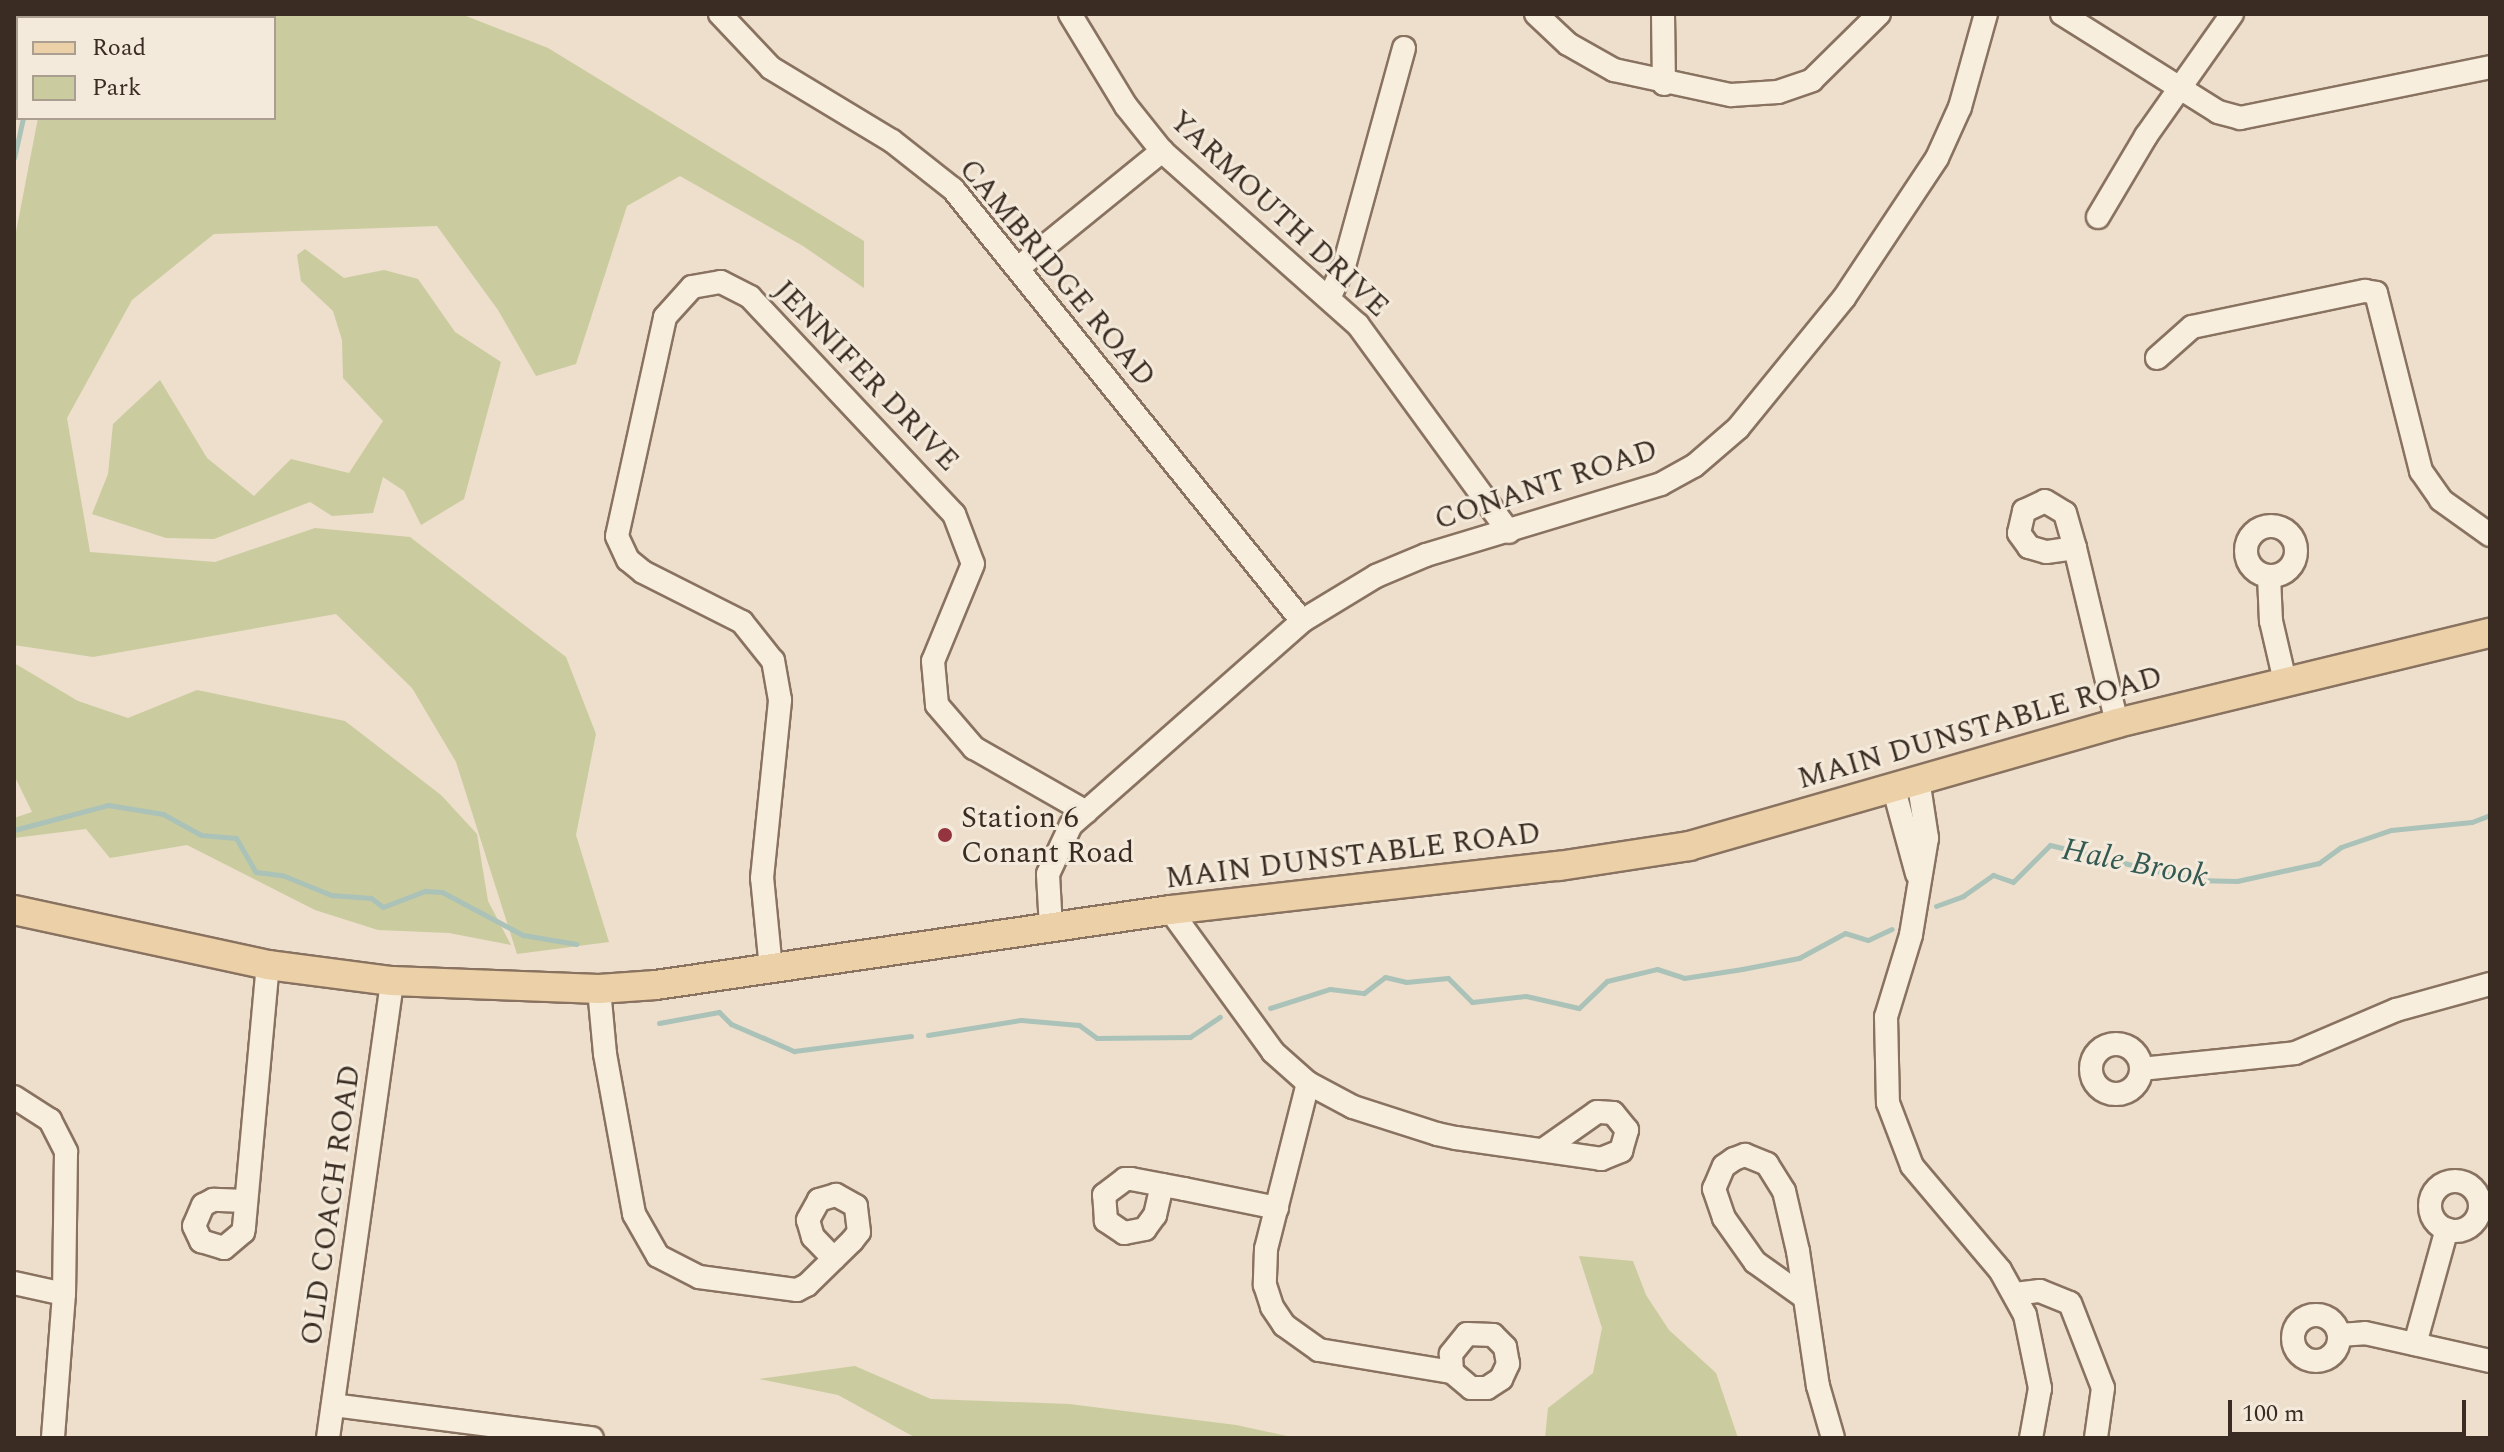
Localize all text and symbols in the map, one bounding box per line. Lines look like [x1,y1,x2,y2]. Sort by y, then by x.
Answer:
legend [16,16,276,120]
text: Road [92,30,146,66]
text: Park [92,70,142,106]
street label: YARMOUTH DRIVE [1162,103,1396,325]
street label: CAMBRIDGE ROAD [951,152,1163,394]
street label: JENNIFER DRIVE [766,273,966,479]
street label: CONANT ROAD [1430,432,1662,538]
street label: MAIN DUNSTABLE ROAD [1793,659,2167,797]
place label: Station 6 Conant Road [961,800,1134,870]
street label: MAIN DUNSTABLE ROAD [1163,815,1543,897]
marker: Station 6 Conant Road [936,826,954,844]
water label: Hale Brook [2059,831,2211,897]
street label: OLD COACH ROAD [293,1062,369,1348]
scale bar [2232,1384,2470,1434]
text: 100 m [2242,1396,2305,1432]

